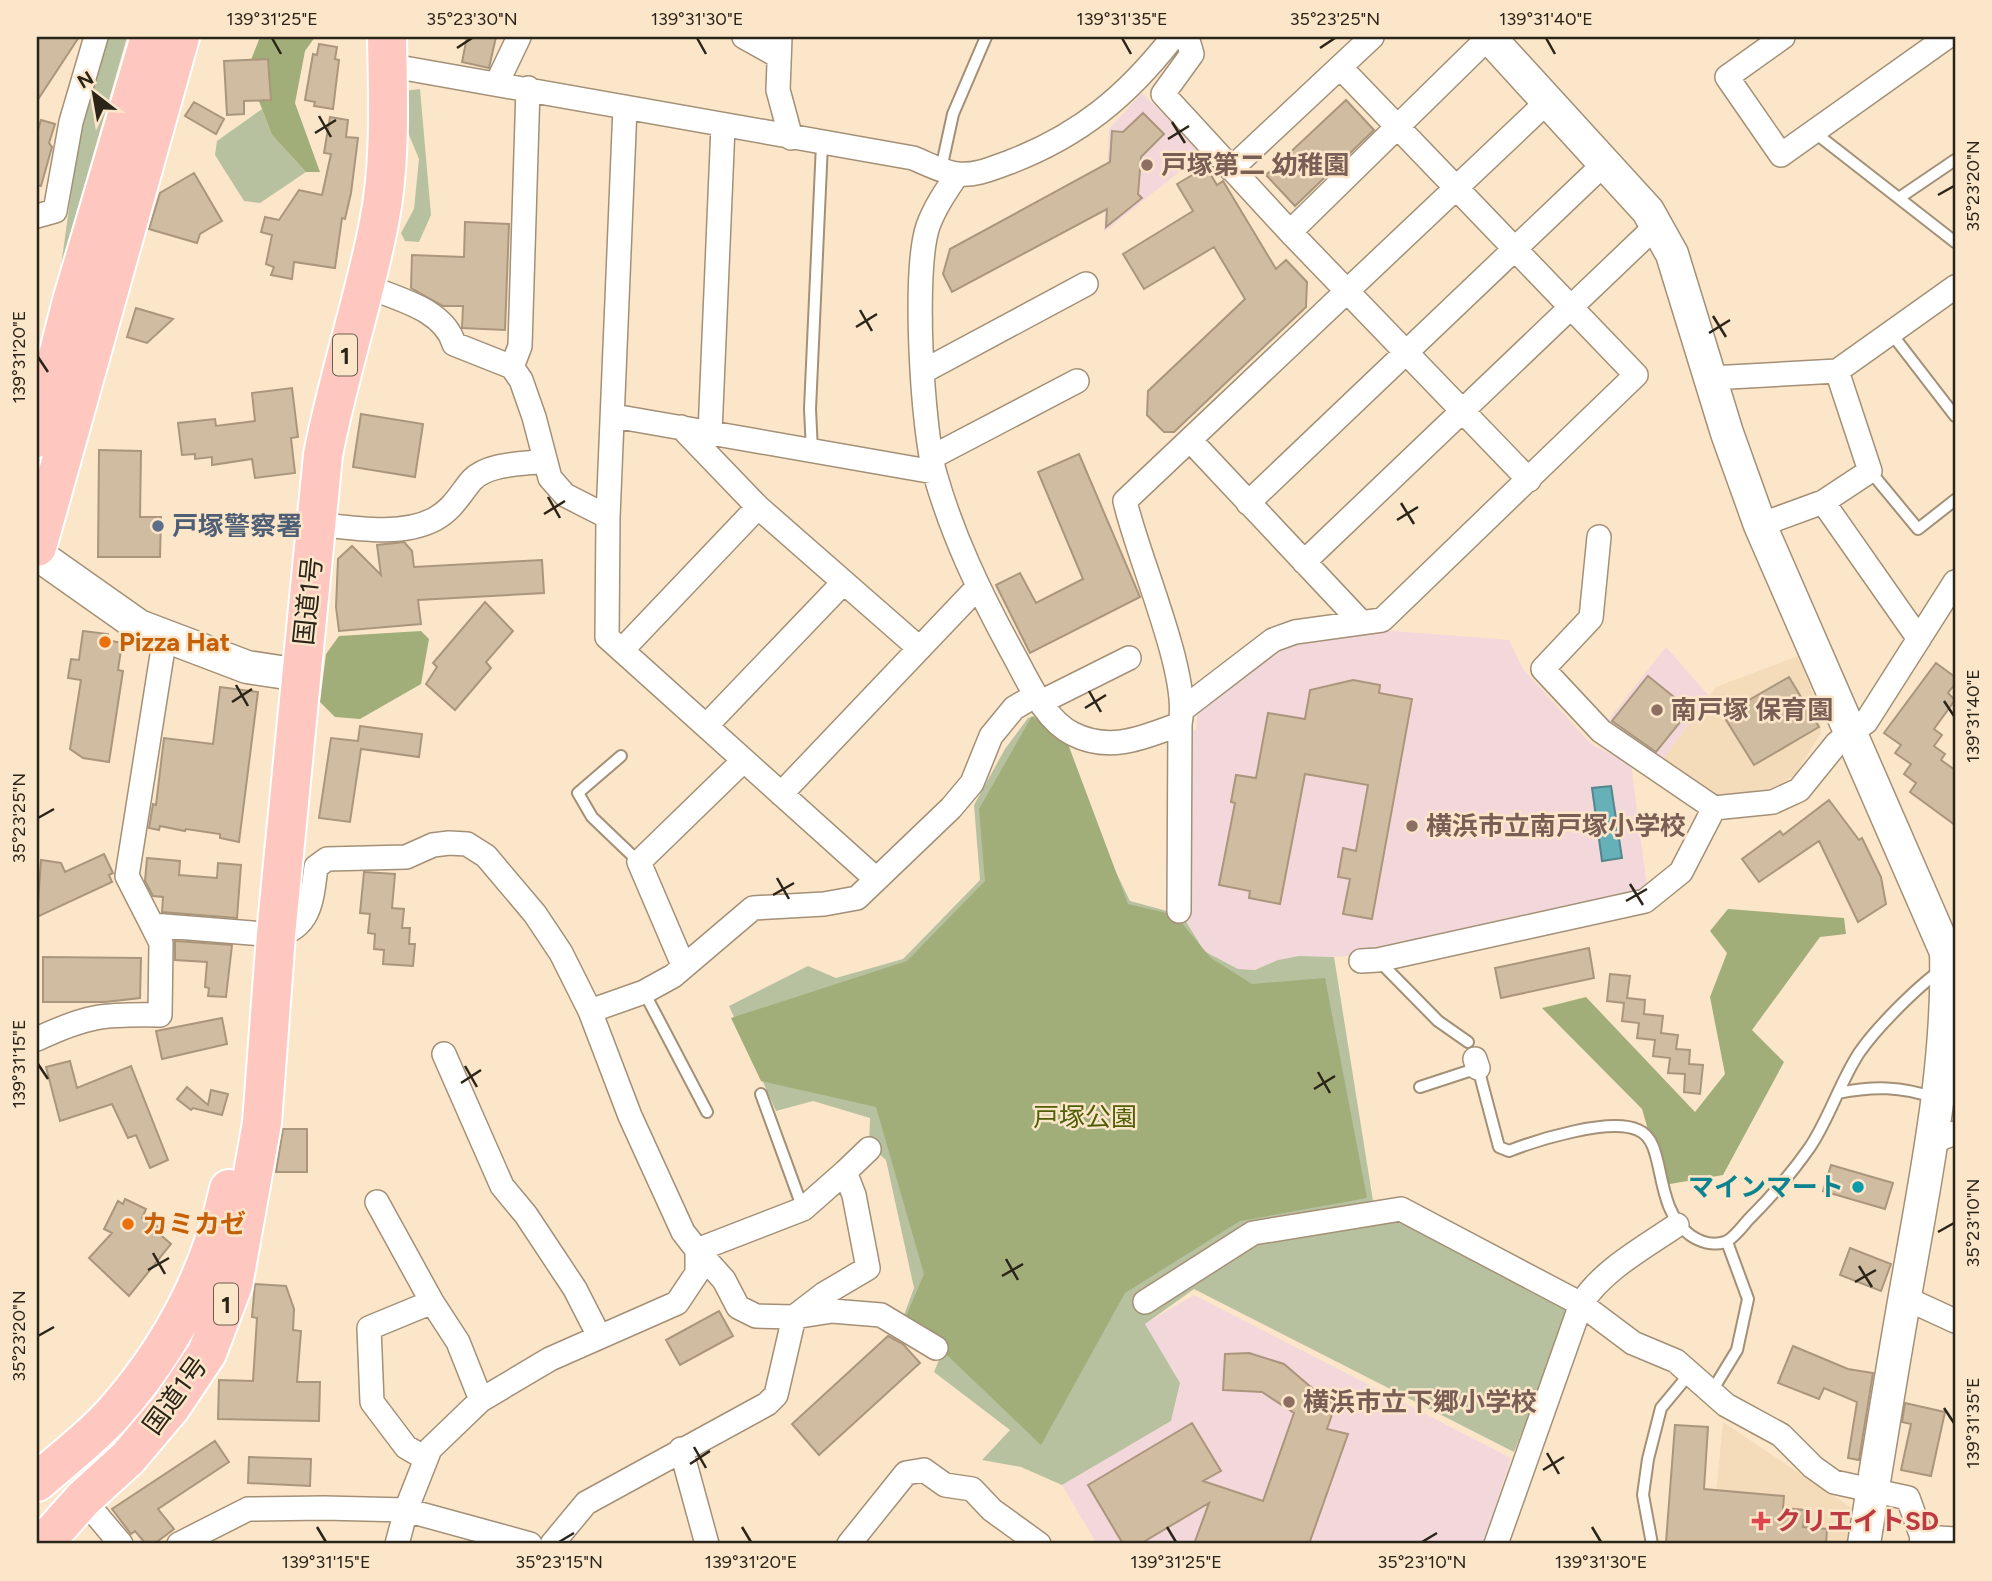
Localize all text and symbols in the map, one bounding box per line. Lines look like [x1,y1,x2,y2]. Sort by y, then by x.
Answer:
text: 139°31'25"E [226,8,318,30]
text: 35°23'30"N [426,8,518,30]
text: 139°31'30"E [651,8,743,30]
text: 139°31'35"E [1076,8,1168,30]
text: 35°23'25"N [1290,8,1380,30]
text: 139°31'40"E [1499,8,1593,30]
north arrow [60,60,130,130]
text: N [73,66,98,93]
text: 35°23'20"N [1962,140,1984,232]
place label: 戸塚第二 幼稚園 [1161,149,1349,181]
marker: 戸塚第二 幼稚園 [1139,157,1155,173]
text: 139°31'20"E [8,311,30,403]
road number: 1 [333,334,357,376]
place label: 戸塚警察署 [172,510,302,542]
marker: 戸塚警察署 [150,518,166,534]
street label: 国道1号 [287,555,329,647]
place label: Pizza Hat [119,626,230,658]
marker: Pizza Hat [97,634,113,650]
text: 139°31'40"E [1962,669,1984,763]
place label: 南戸塚 保育園 [1671,694,1833,726]
marker: 南戸塚 保育園 [1649,702,1665,718]
text: 35°23'25"N [8,773,30,863]
place label: 横浜市立南戸塚小学校 [1426,810,1686,842]
marker: 横浜市立南戸塚小学校 [1404,818,1420,834]
text: 139°31'15"E [8,1019,30,1109]
park label: 戸塚公園 [1033,1101,1137,1133]
place label: マインマート [1688,1171,1844,1203]
marker: マインマート [1850,1179,1866,1195]
text: 35°23'10"N [1962,1179,1984,1267]
place label: カミカゼ [142,1208,246,1240]
marker: カミカゼ [120,1216,136,1232]
road number: 1 [214,1284,238,1324]
text: 35°23'20"N [8,1290,30,1382]
street label: 国道1号 [136,1350,214,1440]
text: 139°31'35"E [1962,1377,1984,1469]
place label: 横浜市立下郷小学校 [1303,1386,1537,1418]
marker: 横浜市立下郷小学校 [1281,1394,1297,1410]
place label: クリエイトSD [1775,1505,1939,1537]
marker: クリエイトSD [1753,1513,1769,1529]
text: 139°31'15"E [281,1551,371,1573]
text: 35°23'15"N [515,1551,603,1573]
text: 139°31'20"E [705,1551,797,1573]
text: 139°31'25"E [1130,1551,1222,1573]
text: 35°23'10"N [1378,1551,1466,1573]
text: 139°31'30"E [1555,1551,1647,1573]

